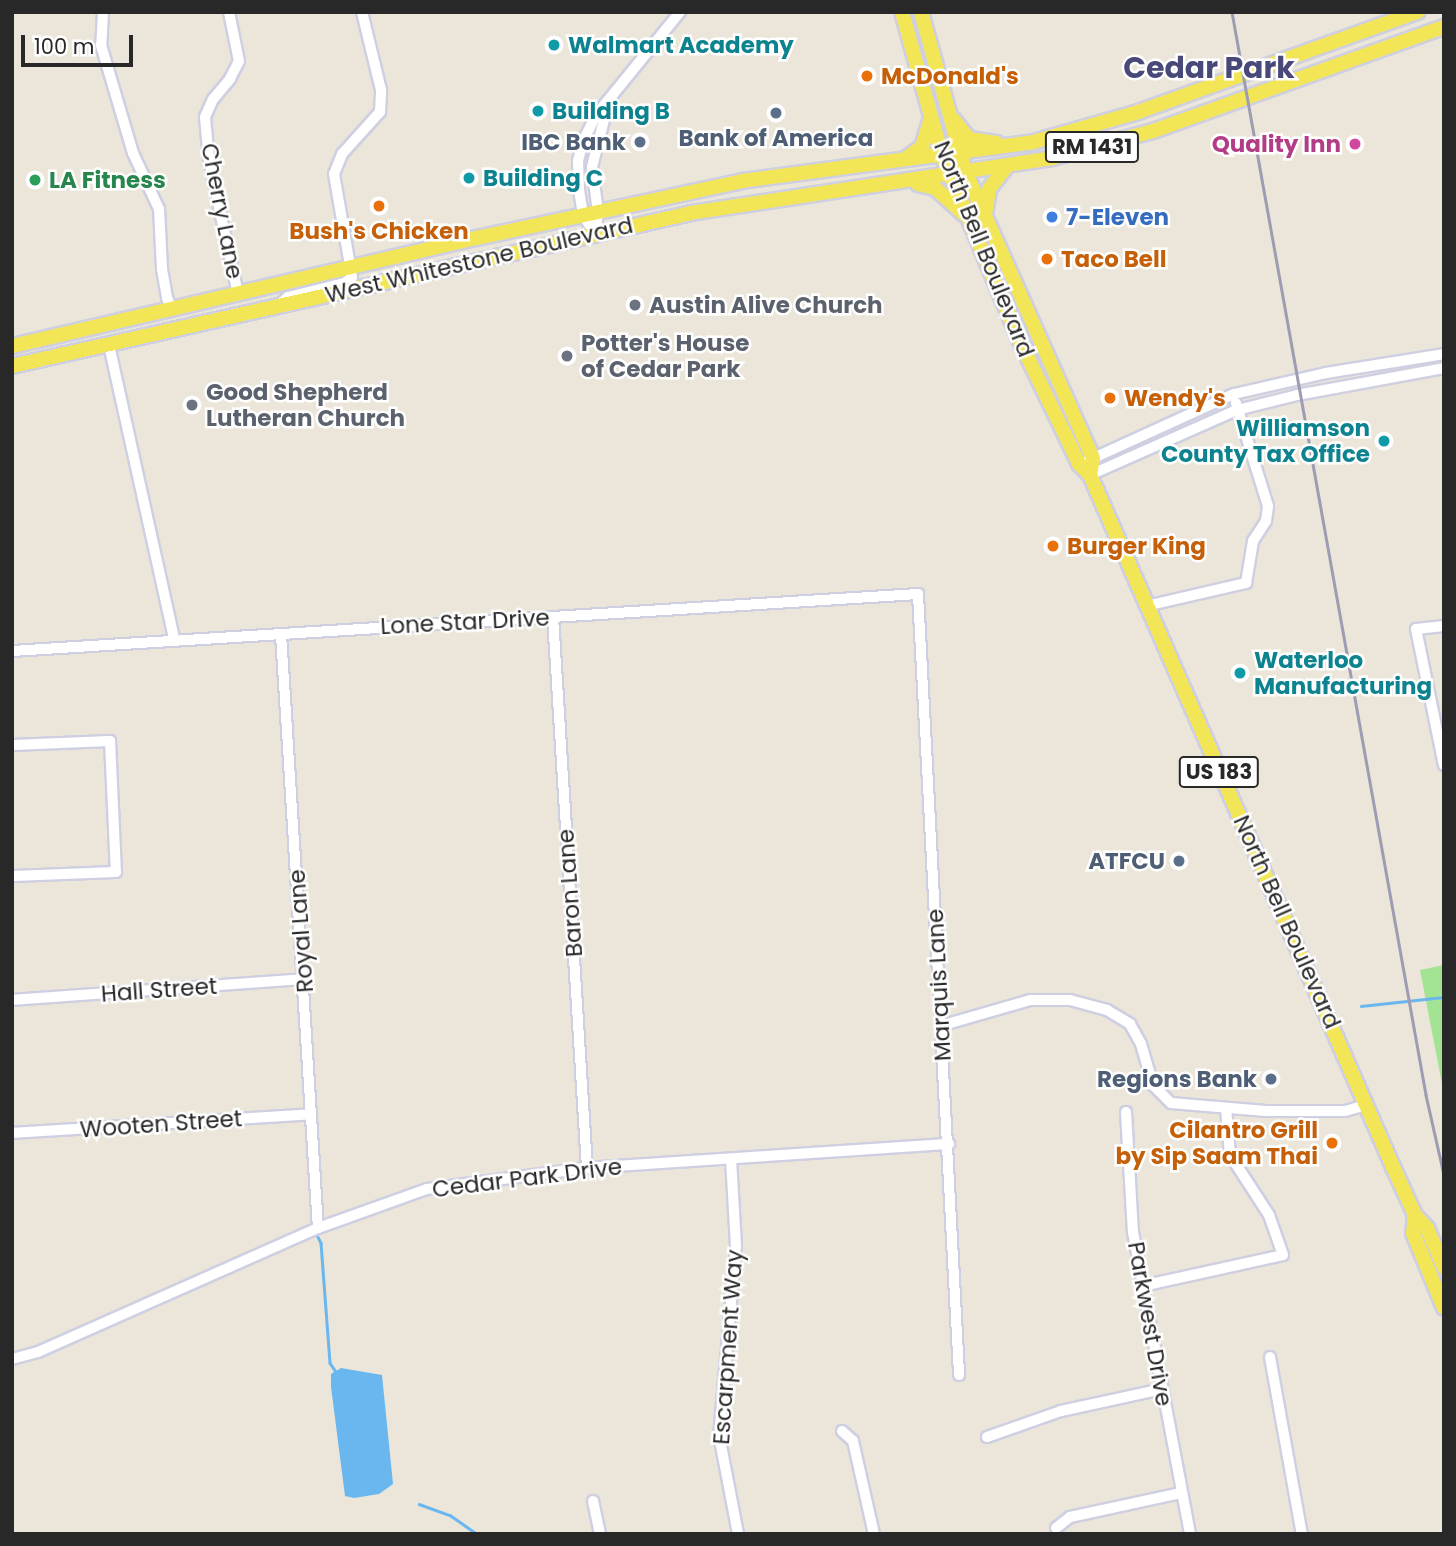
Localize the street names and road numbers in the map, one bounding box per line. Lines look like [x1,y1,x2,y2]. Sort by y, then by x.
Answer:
road number: RM 1431 [1045,130,1139,164]
street label: North Bell Boulevard [928,137,1040,361]
street label: Cherry Lane [195,141,249,281]
street label: West Whitestone Boulevard [322,211,636,309]
street label: Lone Star Drive [380,604,550,640]
road number: US 183 [1179,754,1259,790]
street label: North Bell Boulevard [1228,811,1346,1033]
street label: Baron Lane [552,828,588,958]
street label: Royal Lane [283,868,319,994]
street label: Marquis Lane [921,908,957,1062]
street label: Hall Street [100,972,218,1008]
street label: Wooten Street [79,1105,243,1143]
street label: Cedar Park Drive [431,1153,623,1203]
street label: Parkwest Drive [1122,1240,1178,1408]
street label: Escarpment Way [707,1248,749,1446]

